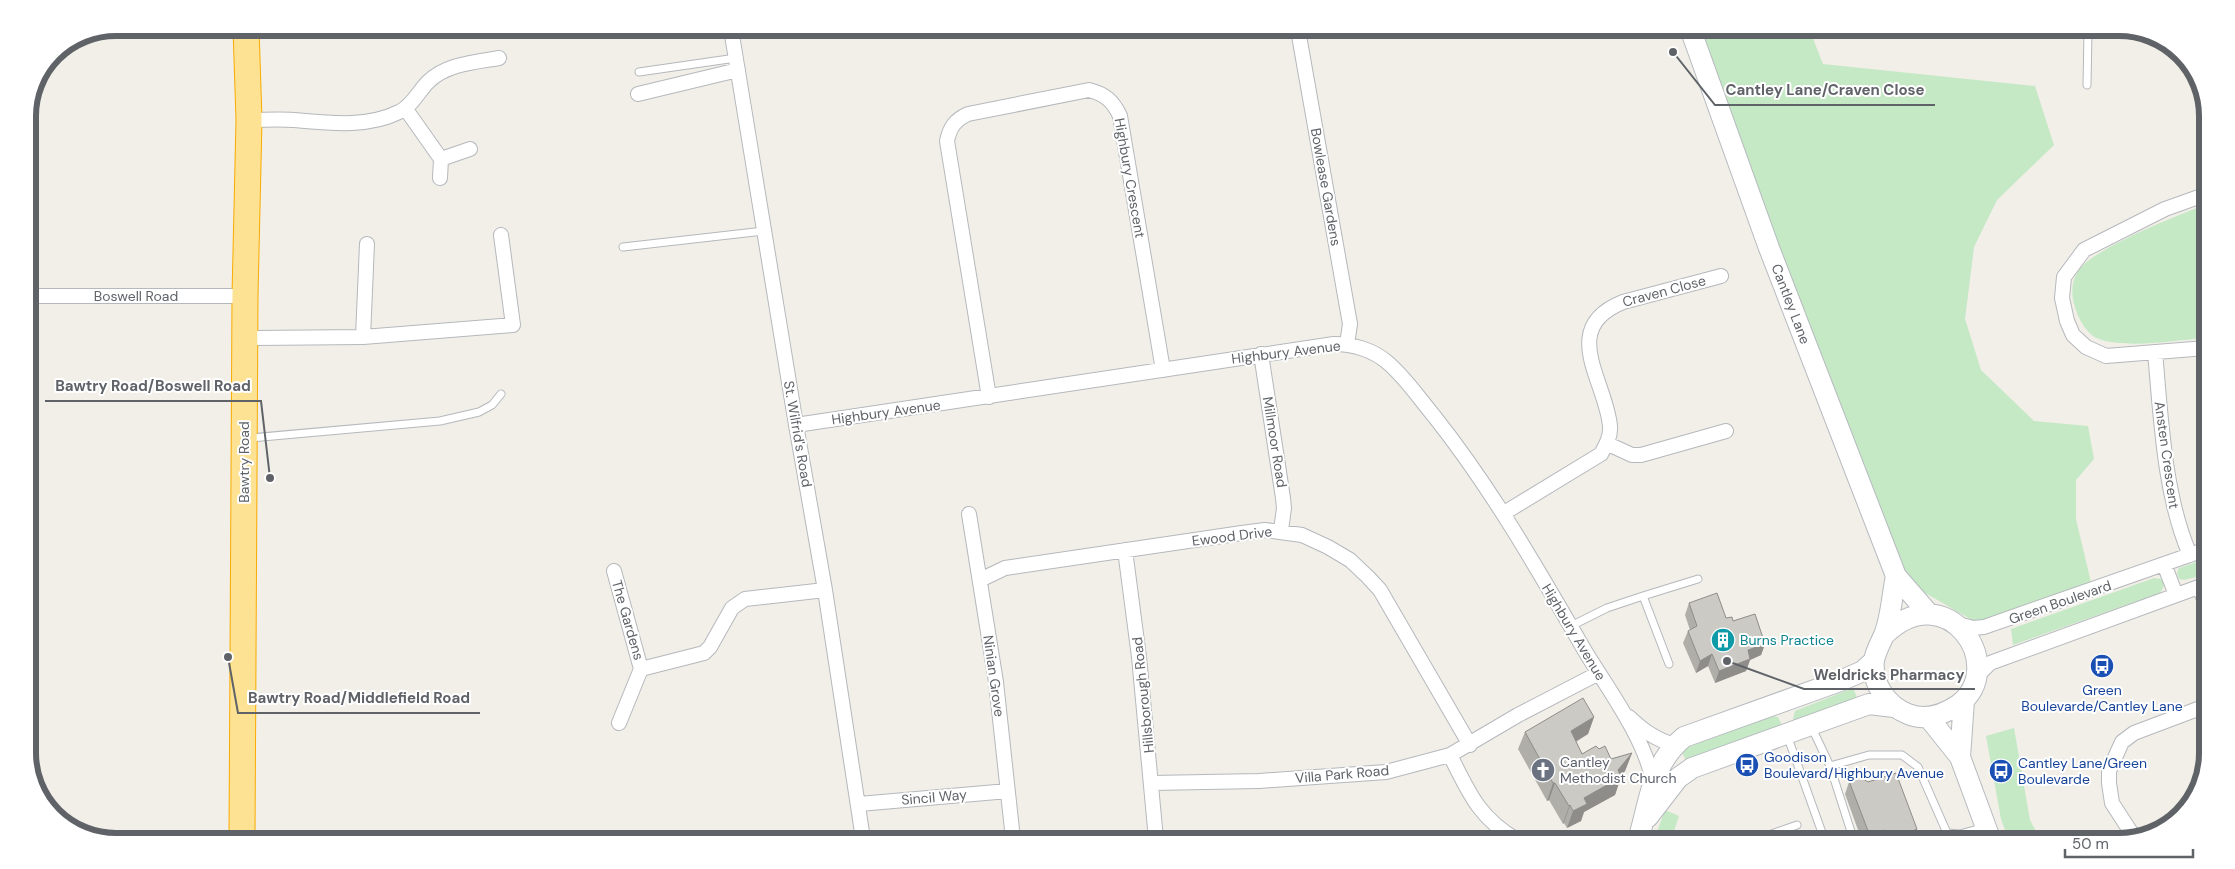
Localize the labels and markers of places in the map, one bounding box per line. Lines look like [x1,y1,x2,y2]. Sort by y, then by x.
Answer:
callout: Cantley Lane/Craven Close [1715,75,1935,105]
callout: Bawtry Road/Boswell Road [45,371,261,401]
building icon: Burns Practice [1710,627,1736,653]
place label: Burns Practice [1740,631,1834,649]
bus stop icon: Green Boulevarde/Cantley Lane [2089,653,2115,679]
callout: Weldricks Pharmacy [1804,659,1975,689]
place label: Green Boulevarde/Cantley Lane [2021,681,2183,715]
callout: Bawtry Road/Middlefield Road [238,683,480,713]
place label: Goodison Boulevard/Highbury Avenue [1764,748,1944,782]
bus stop icon: Goodison Boulevard/Highbury Avenue [1734,752,1760,778]
place label: Cantley Methodist Church [1560,753,1676,787]
place label: Cantley Lane/Green Boulevarde [2018,754,2147,788]
church icon: Cantley Methodist Church [1530,757,1556,783]
bus stop icon: Cantley Lane/Green Boulevarde [1988,758,2014,784]

